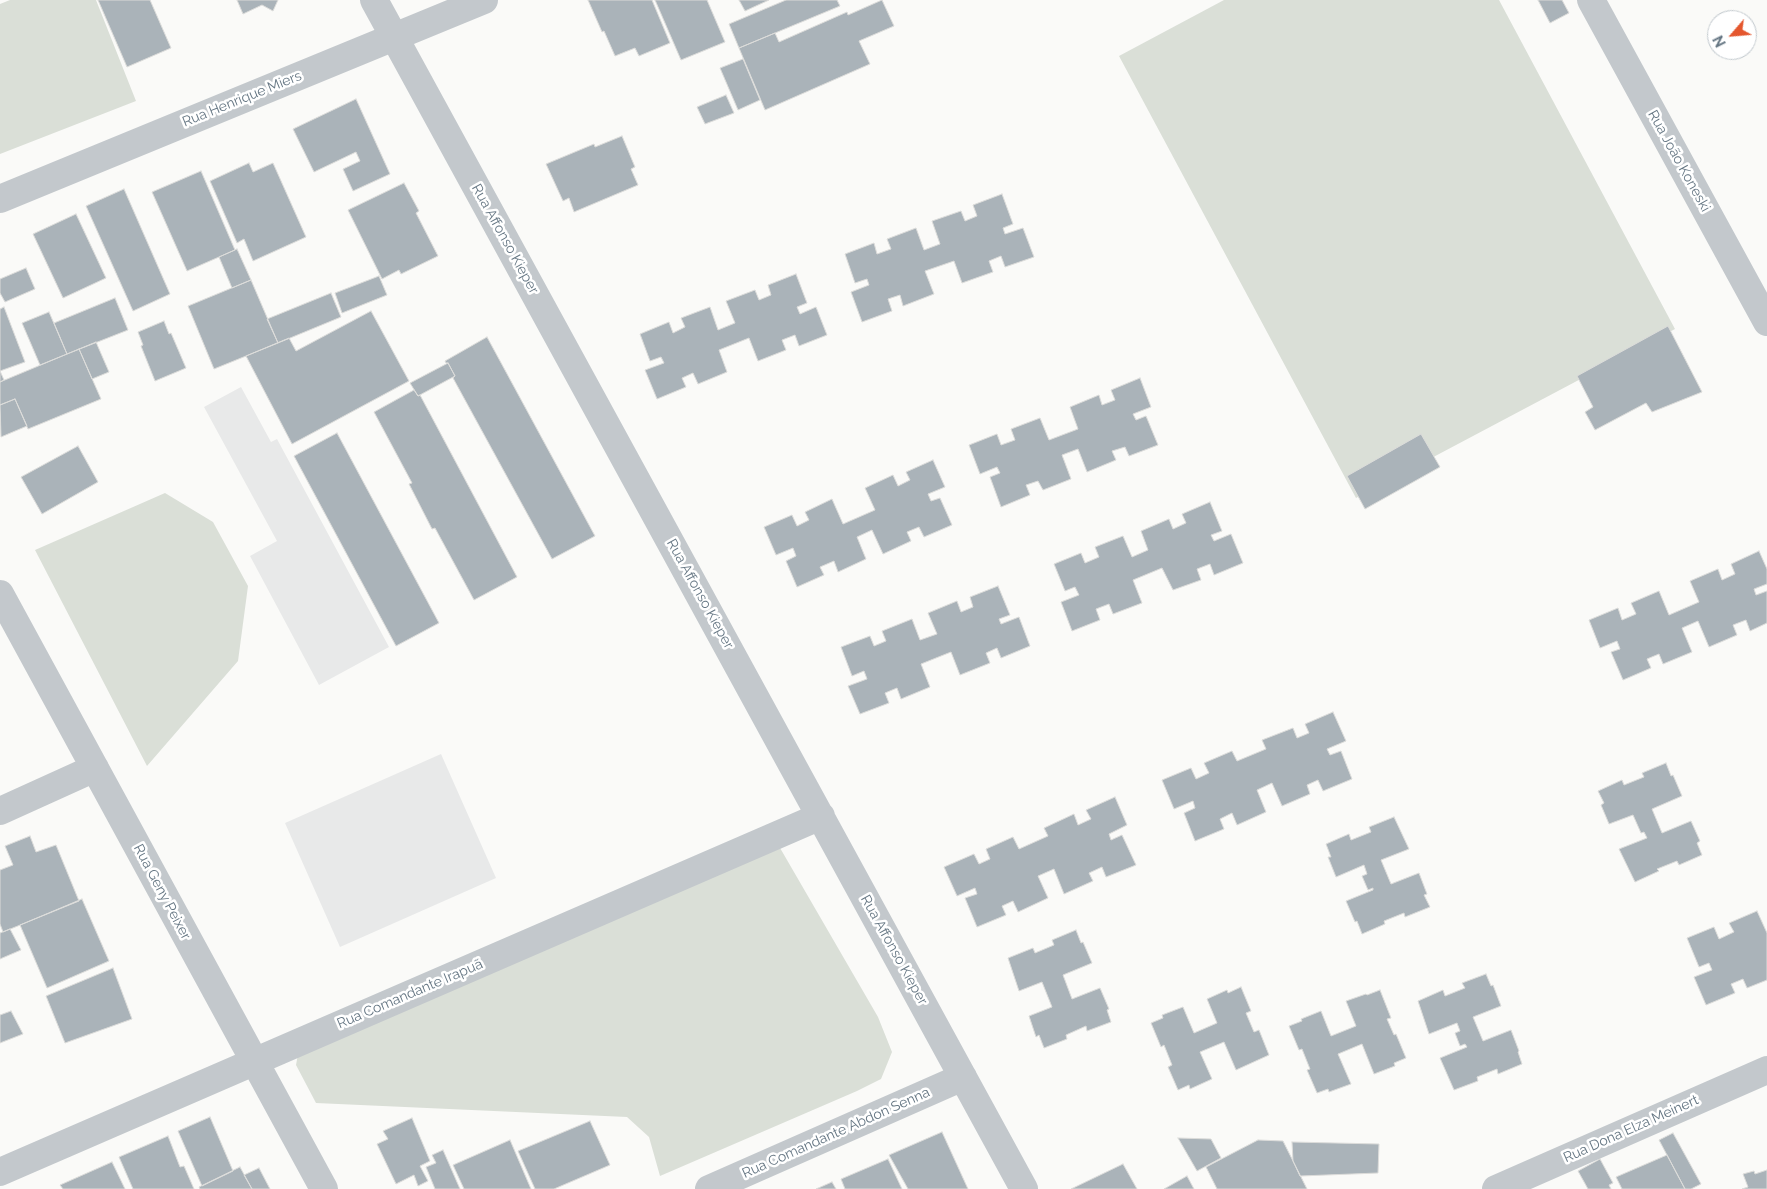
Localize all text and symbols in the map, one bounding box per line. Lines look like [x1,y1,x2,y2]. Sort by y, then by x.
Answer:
north arrow [1707,10,1757,60]
text: N [1710,33,1729,50]
street label: Rua Henrique Miers [180,67,304,131]
street label: Rua João Koneski [1644,107,1714,215]
street label: Rua Affonso Kieper [468,181,542,297]
street label: Rua Affonso Kieper [663,536,737,652]
street label: Rua Geny Peixer [130,841,194,943]
street label: Rua Affonso Kieper [857,892,931,1008]
street label: Rua Comandante Irapuã [335,956,485,1032]
street label: Rua Comandante Abdon Senna [740,1084,932,1182]
street label: Rua Dona Elza Meinert [1561,1092,1701,1166]

